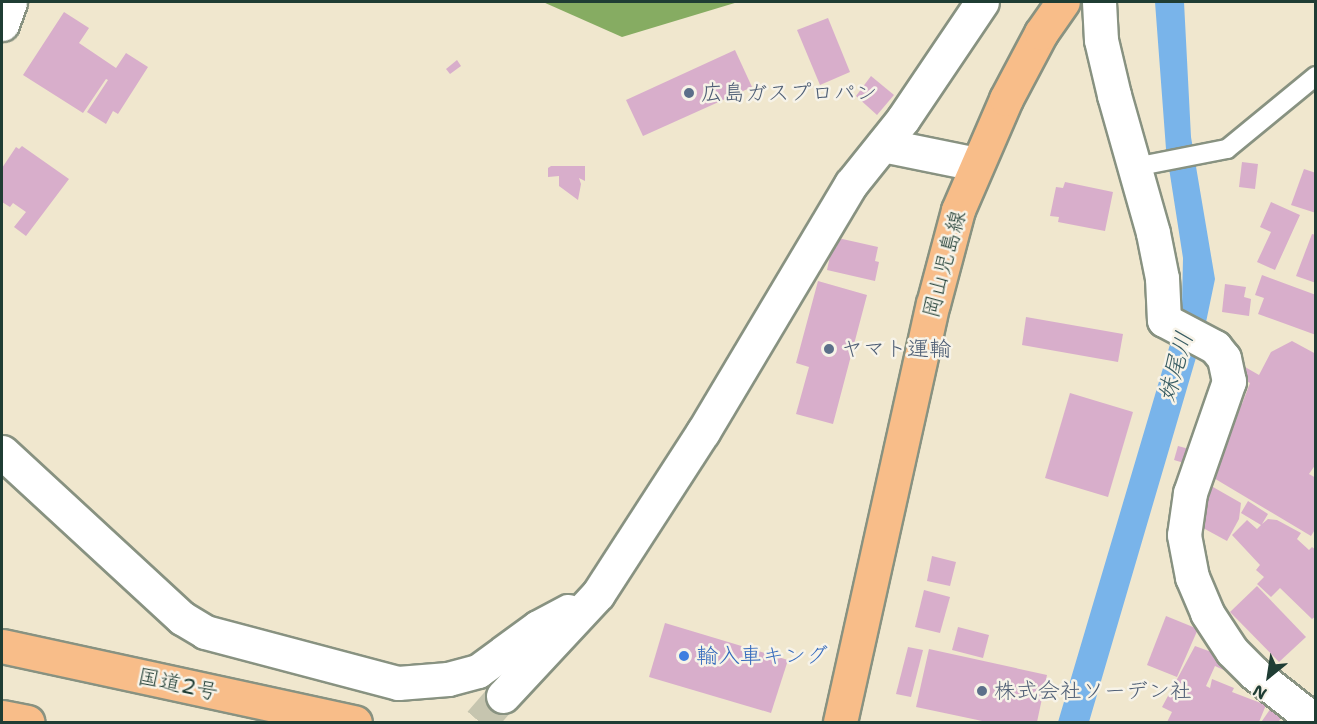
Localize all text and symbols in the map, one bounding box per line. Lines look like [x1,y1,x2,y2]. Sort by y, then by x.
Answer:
place label: 広島ガスプロパン [701,80,877,106]
marker: 広島ガスプロパン [682,86,696,100]
street label: 岡山児島線 [917,207,971,321]
water label: 妹尾川 [1152,328,1200,406]
place label: ヤマト運輸 [841,336,951,362]
marker: ヤマト運輸 [822,342,836,356]
place label: 輸入車キング [696,643,828,669]
north arrow [1239,646,1299,706]
marker: 輸入車キング [677,649,691,663]
street label: 国道2号 [135,663,221,705]
place label: 株式会社ソーデン社 [994,678,1192,704]
text: N [1249,680,1270,704]
marker: 株式会社ソーデン社 [975,684,989,698]

